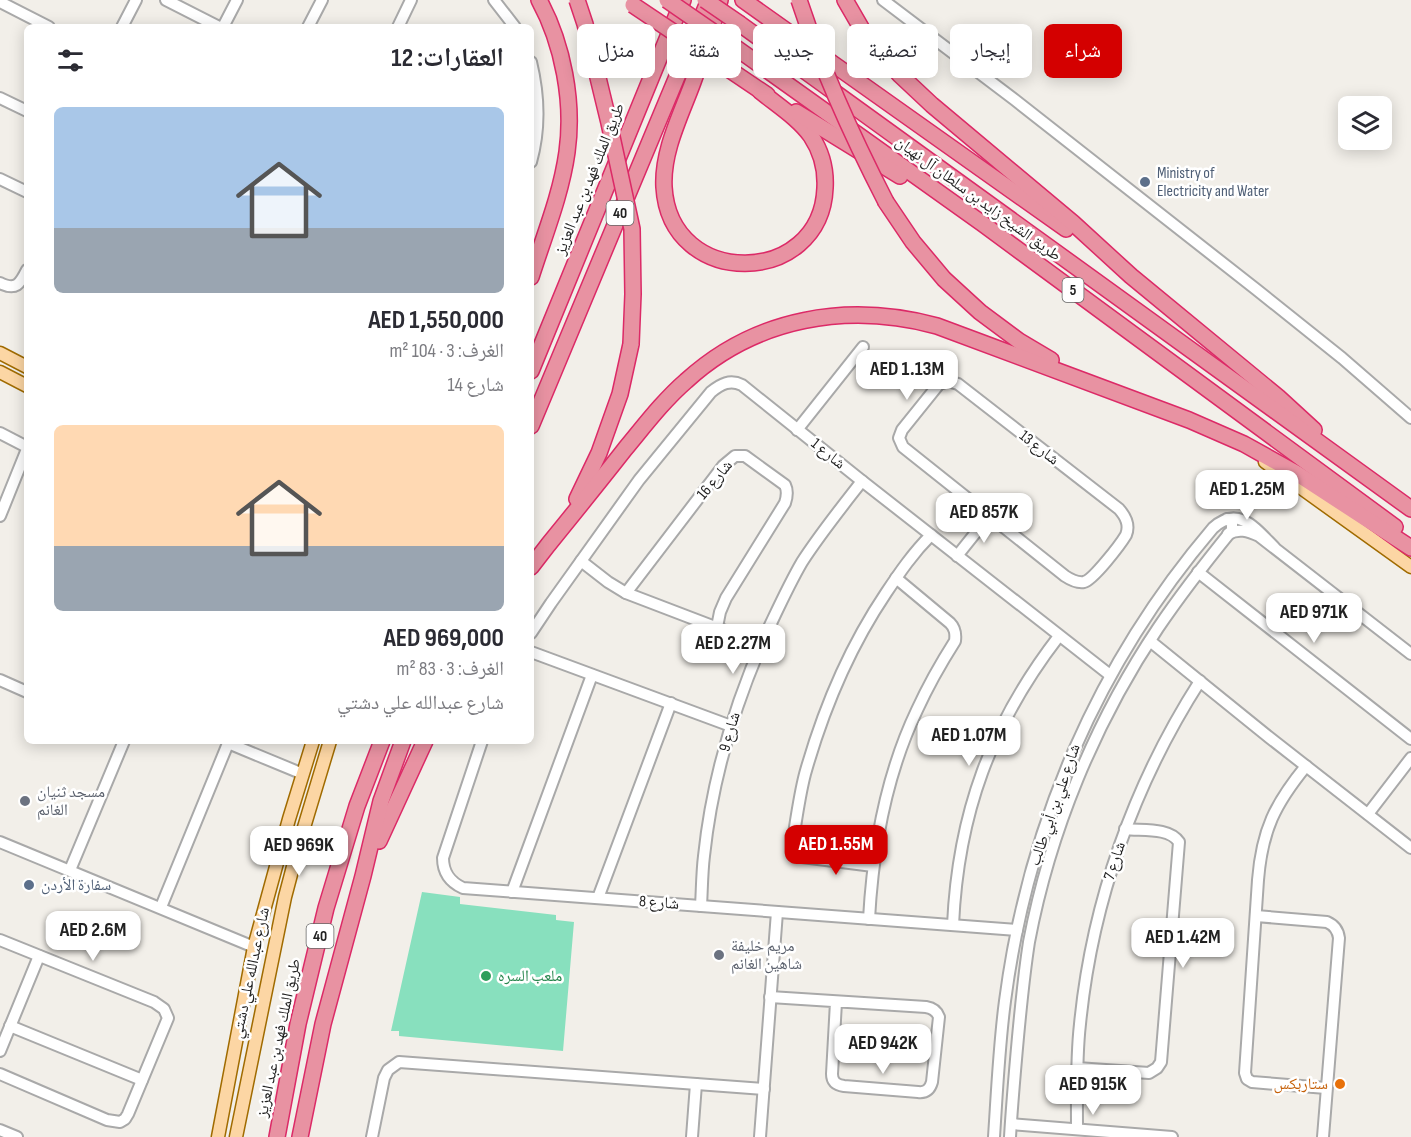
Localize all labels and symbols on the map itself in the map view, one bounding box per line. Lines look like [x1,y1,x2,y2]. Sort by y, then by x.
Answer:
street label: طريق الملك فهد بن عبد العزيز [551,100,629,258]
street label: طريق الشيخ زايد بن سلطان آل نهيان [891,133,1065,265]
place label: Ministry of Electricity and Water [1157,164,1269,201]
marker: Ministry of Electricity and Water [1138,175,1152,189]
road number: 40 [606,201,634,225]
road number: 5 [1062,278,1084,302]
pin: AED 1.13M [838,350,976,401]
street label: شارع 13 [1015,427,1063,469]
street label: شارع 1 [807,434,849,474]
street label: شارع 16 [693,456,737,504]
pin: AED 1.25M [1178,470,1316,521]
pin: AED 857K [922,493,1046,544]
pin: AED 971K [1252,593,1376,644]
pin: AED 2.27M [664,624,802,675]
street label: شارع 9 [715,710,745,754]
pin: AED 1.07M [900,716,1038,767]
street label: شارع علي بن أبي طالب [1025,741,1087,869]
place label: مسجد ثنيان الغانم [37,783,105,820]
marker: مسجد ثنيان الغانم [18,794,32,808]
pin: AED 1.55M [767,825,905,876]
pin: AED 969K [237,826,361,877]
street label: شارع 7 [1100,839,1130,883]
place label: سفارة الأردن [41,876,111,895]
marker: سفارة الأردن [22,878,36,892]
street label: شارع 8 [638,892,680,914]
street label: شارع عبدالله علي دشتي [228,906,276,1041]
pin: AED 2.6M [31,911,155,962]
pin: AED 1.42M [1114,918,1252,969]
road number: 40 [306,924,334,948]
place label: مريم خليفة شاهين الغانم [731,937,802,974]
marker: مريم خليفة شاهين الغانم [712,948,726,962]
street label: طريق الملك فهد بن عبد العزيز [253,957,305,1120]
place label: ملعب السره [498,967,562,986]
marker: ملعب السره [479,969,493,983]
pin: AED 942K [821,1024,945,1075]
pin: AED 915K [1031,1065,1155,1116]
place label: ستاربكس [1273,1075,1328,1094]
marker: ستاربكس [1333,1077,1347,1091]

